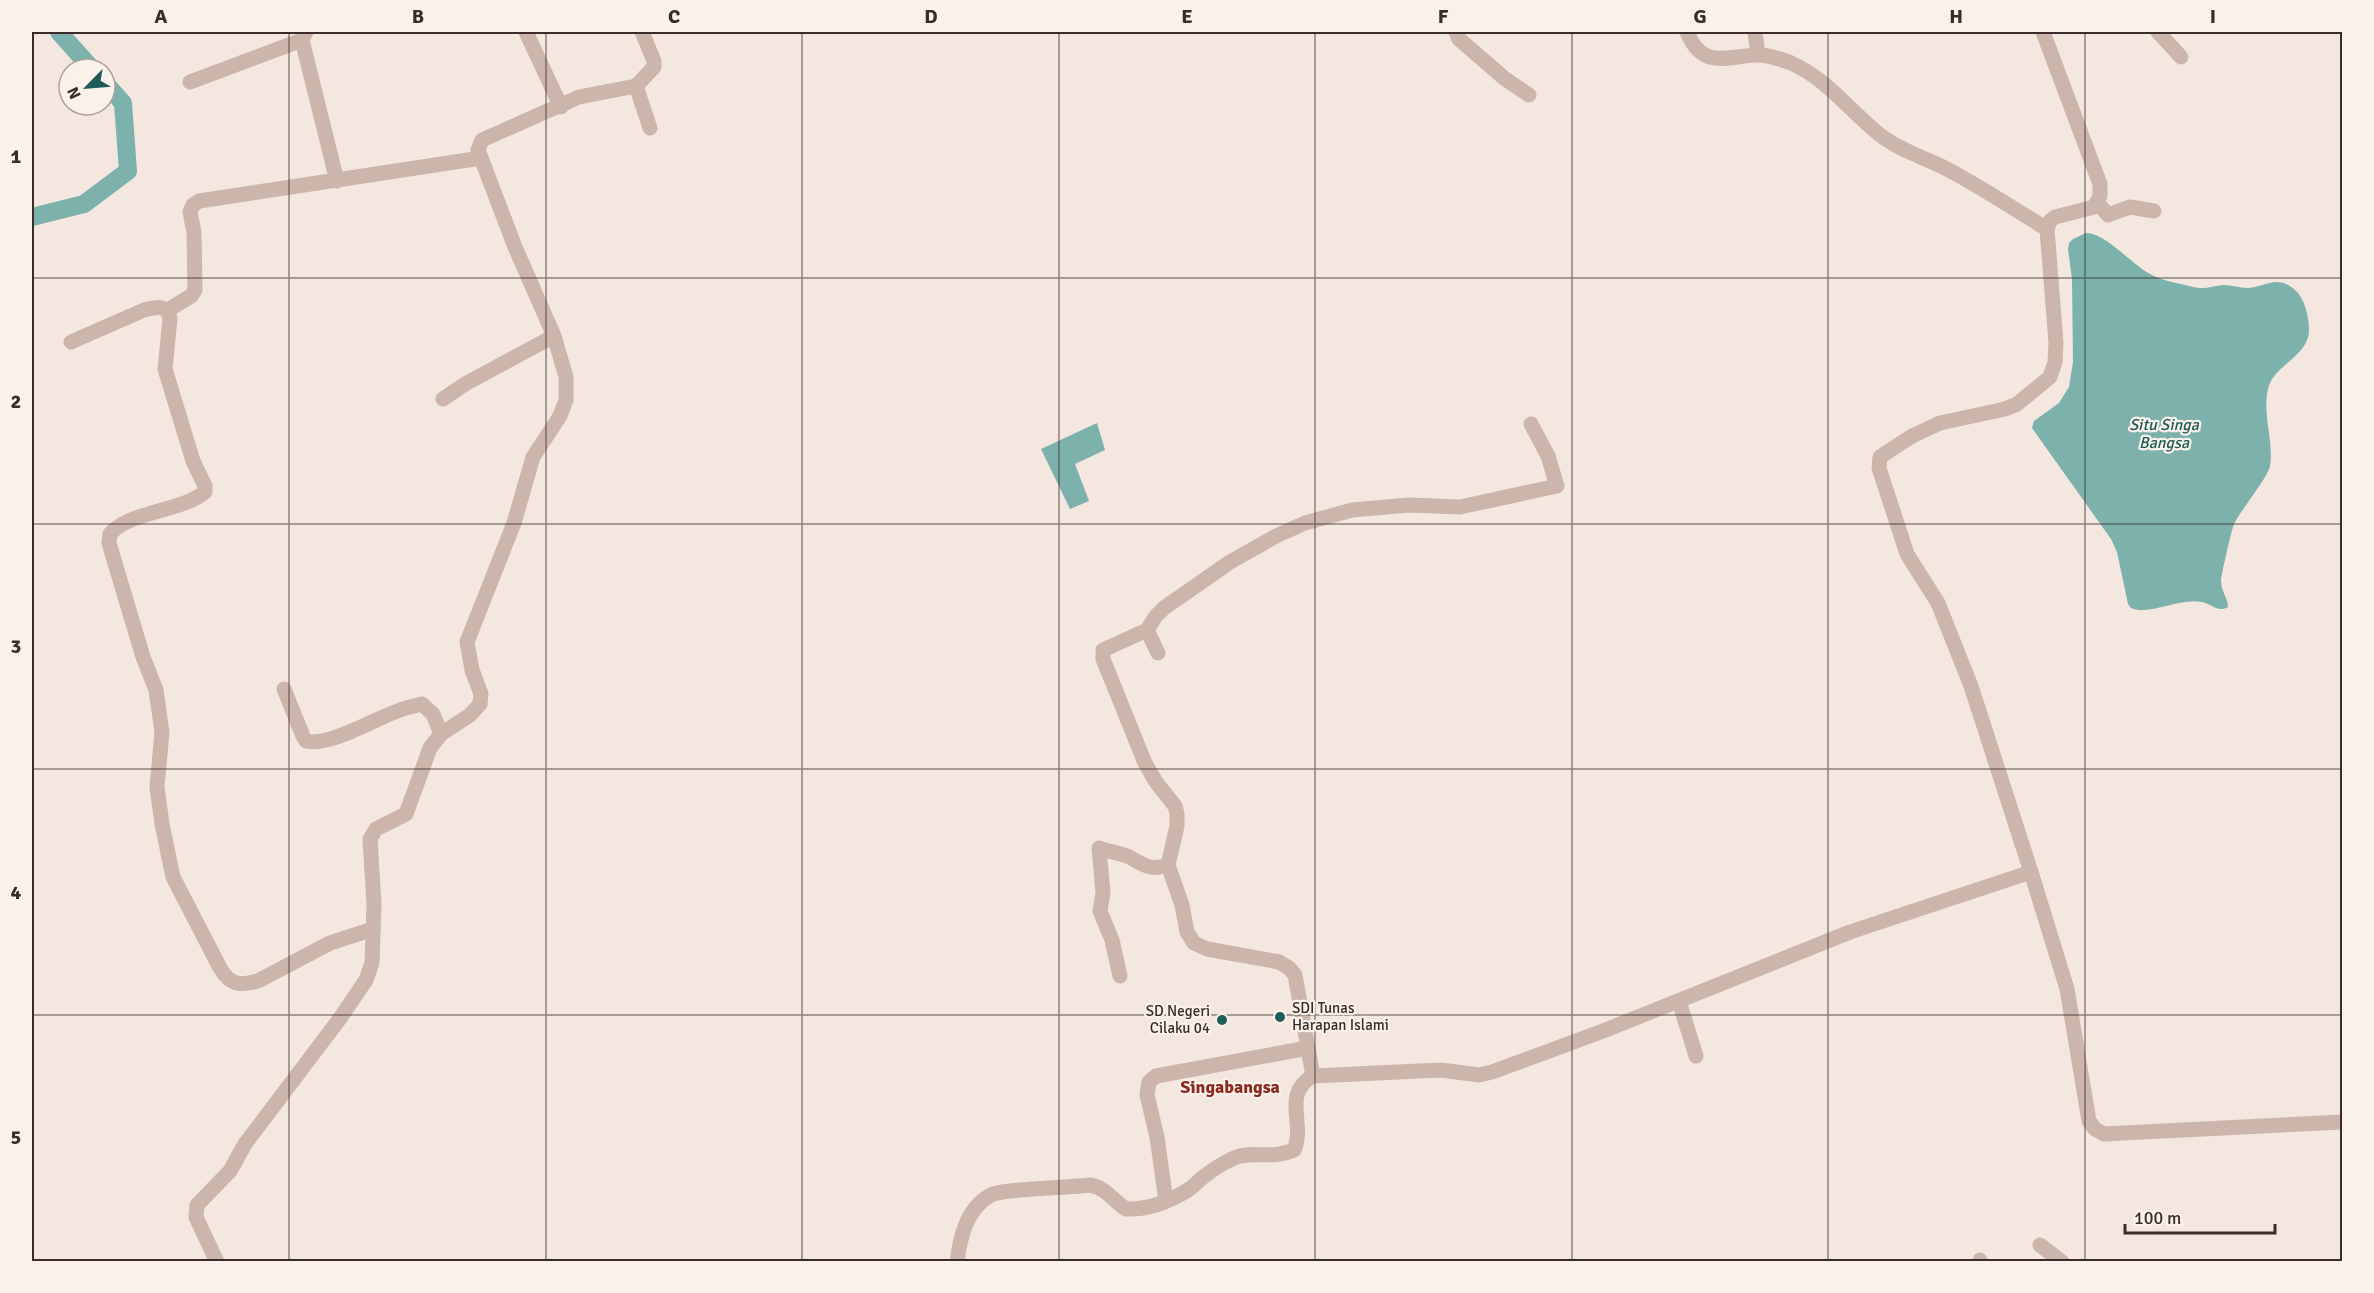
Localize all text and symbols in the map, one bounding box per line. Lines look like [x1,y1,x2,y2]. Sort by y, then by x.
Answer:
text: A [155,4,168,29]
text: B [412,4,424,29]
text: C [668,4,680,29]
text: D [924,4,938,29]
text: E [1181,4,1193,29]
text: F [1438,4,1449,29]
text: G [1693,4,1707,29]
text: H [1949,4,1963,29]
text: I [2210,4,2216,29]
north arrow [57,57,117,117]
text: N [63,84,86,102]
text: 1 [11,144,22,169]
text: 2 [11,389,21,414]
water label: Situ Singa Bangsa [2129,415,2200,453]
text: 3 [11,634,21,659]
text: 4 [11,880,22,905]
place label: SDI Tunas Harapan Islami [1292,999,1389,1034]
place label: SD Negeri Cilaku 04 [1146,1002,1210,1037]
marker: SDI Tunas Harapan Islami [1273,1010,1287,1024]
marker: SD Negeri Cilaku 04 [1215,1013,1229,1027]
district label: Singabangsa [1180,1076,1280,1098]
text: 5 [11,1125,21,1150]
scale bar [2125,1197,2275,1235]
text: 100 m [2134,1207,2181,1229]

